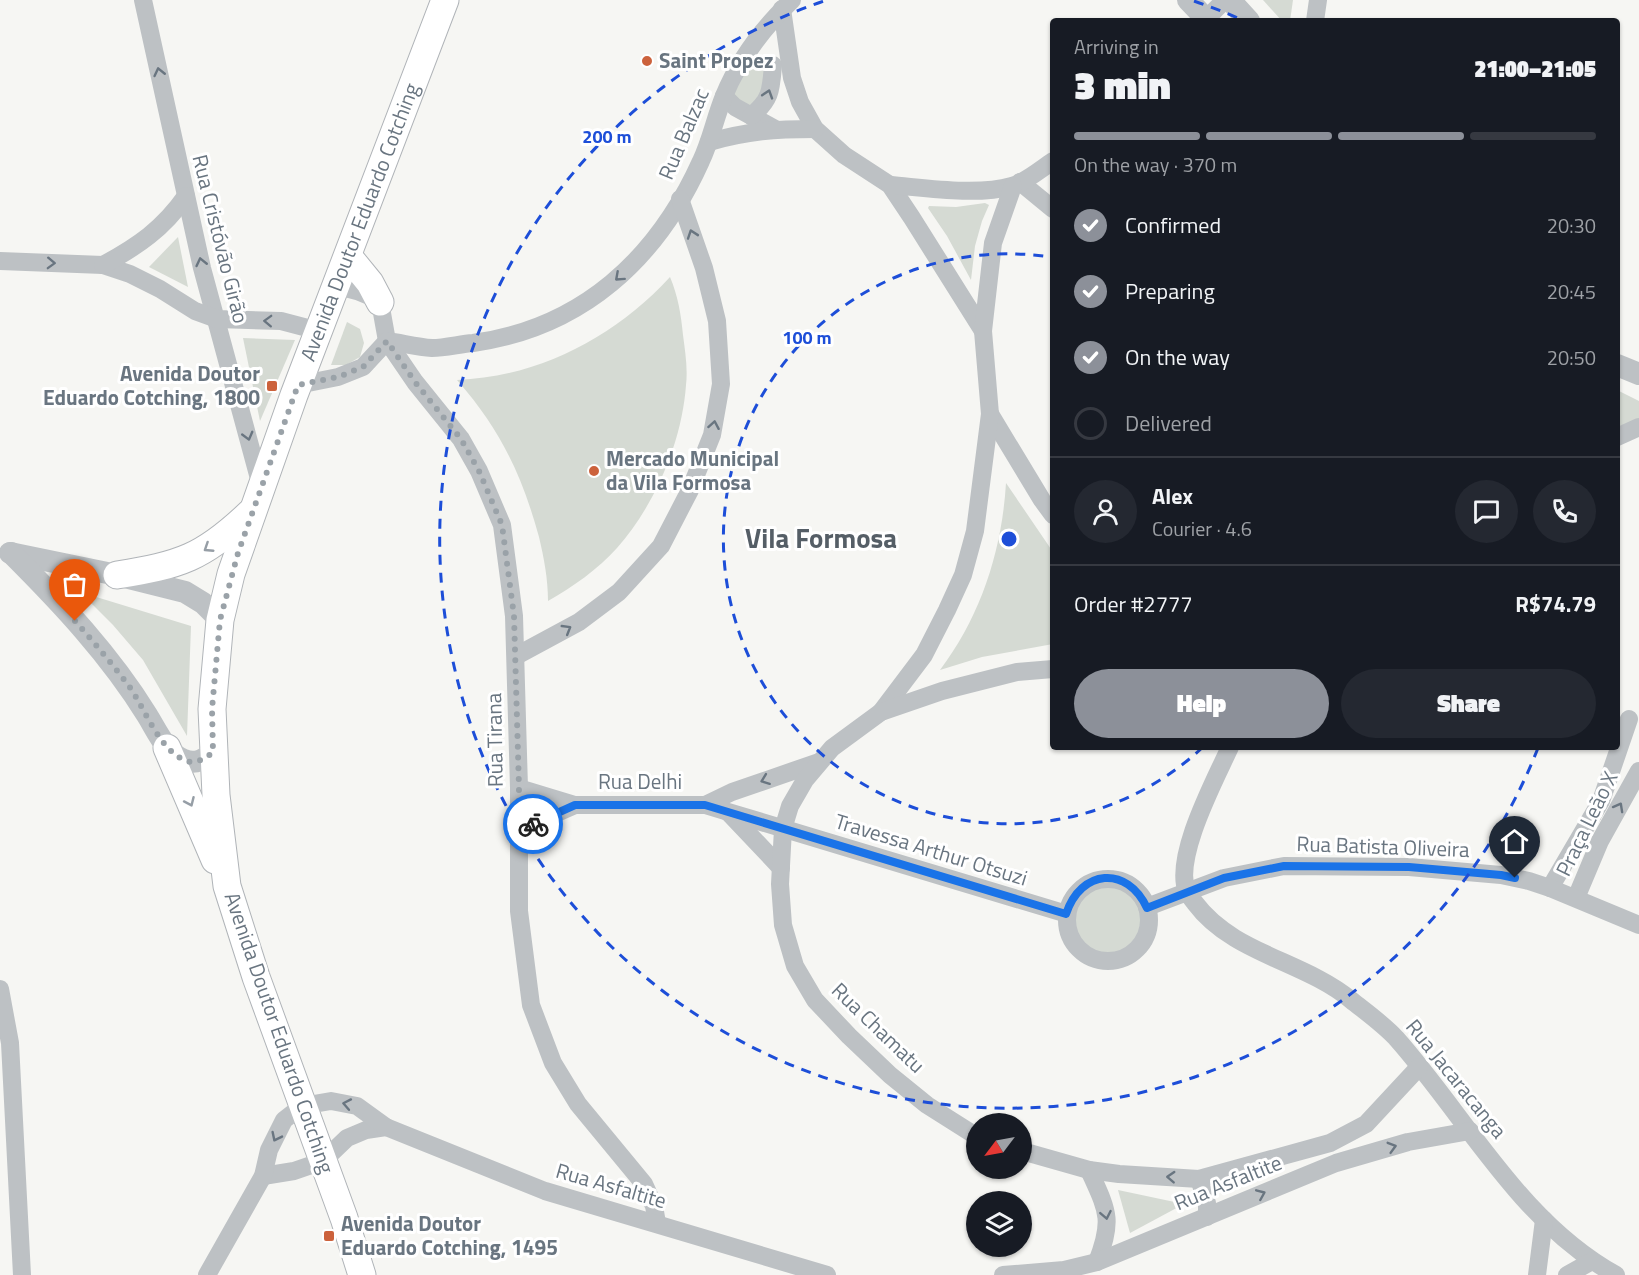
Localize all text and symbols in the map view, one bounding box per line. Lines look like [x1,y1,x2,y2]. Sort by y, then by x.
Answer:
text: Arriving in [1074,31,1159,62]
place label: Saint Propez [659,44,773,76]
text: 21:00–21:05 [1474,52,1596,86]
marker: Saint Propez [640,54,654,68]
text: 3 min [1074,55,1171,114]
one-way arrow [153,67,166,77]
street label: Avenida Doutor Eduardo Cotching [291,78,427,366]
street label: Rua Balzac [649,83,717,184]
one-way arrow [761,89,773,100]
text: 200 m [582,123,632,150]
text: On the way · 370 m [1074,149,1237,180]
street label: Rua Cristóvão Girão [185,151,257,327]
text: Confirmed [1125,208,1221,242]
icon: check [1074,209,1107,242]
text: 20:30 [1547,210,1596,241]
one-way arrow [687,229,700,240]
one-way arrow [47,257,56,270]
one-way arrow [196,258,209,268]
one-way arrow [615,270,625,281]
text: Preparing [1125,274,1215,308]
icon: check [1074,275,1107,308]
text: 20:45 [1547,276,1596,307]
one-way arrow [264,315,273,327]
text: 100 m [782,324,832,351]
text: On the way [1125,340,1230,374]
icon: check [1074,341,1107,374]
text: 20:50 [1547,342,1596,373]
place label: Avenida Doutor Eduardo Cotching, 1800 [43,357,260,413]
marker: Avenida Doutor Eduardo Cotching, 1800 [265,379,279,393]
text: Delivered [1125,406,1212,440]
one-way arrow [707,420,719,430]
one-way arrow [241,430,253,441]
place label: Mercado Municipal da Vila Formosa [606,442,779,498]
marker: Mercado Municipal da Vila Formosa [587,464,601,478]
text: Alex [1152,479,1193,513]
button: person [1074,480,1137,543]
button: chat [1455,480,1518,543]
button: phone [1533,480,1596,543]
text: Courier · 4.6 [1152,513,1252,544]
district label: Vila Formosa [745,517,897,558]
centre of rings [999,529,1019,549]
one-way arrow [204,540,215,551]
pin [49,559,100,621]
icon: bag [58,568,91,601]
text: Order #2777 [1074,587,1193,621]
text: R$74.79 [1515,587,1596,621]
one-way arrow [561,625,572,636]
button: Help [1074,669,1329,738]
button: Share [1341,669,1596,738]
street label: Rua Tirana [477,692,511,787]
street label: Rua Delhi [598,765,682,797]
street label: Praça Leão X [1547,765,1625,881]
one-way arrow [761,773,772,785]
courier [503,794,563,854]
one-way arrow [183,795,195,806]
one-way arrow [1611,803,1623,813]
street label: Travessa Arthur Otsuzi [831,805,1032,894]
icon: bike [517,808,550,841]
pin [1489,816,1540,878]
icon: home [1498,825,1531,858]
street label: Rua Batista Oliveira [1296,827,1471,865]
street label: Avenida Doutor Eduardo Cotching [217,888,343,1178]
street label: Rua Chamatu [825,974,933,1080]
street label: Rua Jacaracanga [1399,1012,1515,1145]
one-way arrow [342,1098,352,1111]
north arrow [966,1113,1032,1179]
map controls [966,1113,1032,1257]
one-way arrow [271,1130,283,1141]
one-way arrow [1386,1142,1397,1154]
street label: Rua Asfaltite [1169,1146,1286,1218]
street label: Rua Asfaltite [552,1154,670,1216]
one-way arrow [1167,1171,1176,1184]
one-way arrow [1254,1189,1265,1201]
button: layers [966,1191,1032,1257]
place label: Avenida Doutor Eduardo Cotching, 1495 [341,1207,558,1263]
one-way arrow [1099,1210,1112,1220]
marker: Avenida Doutor Eduardo Cotching, 1495 [322,1229,336,1243]

